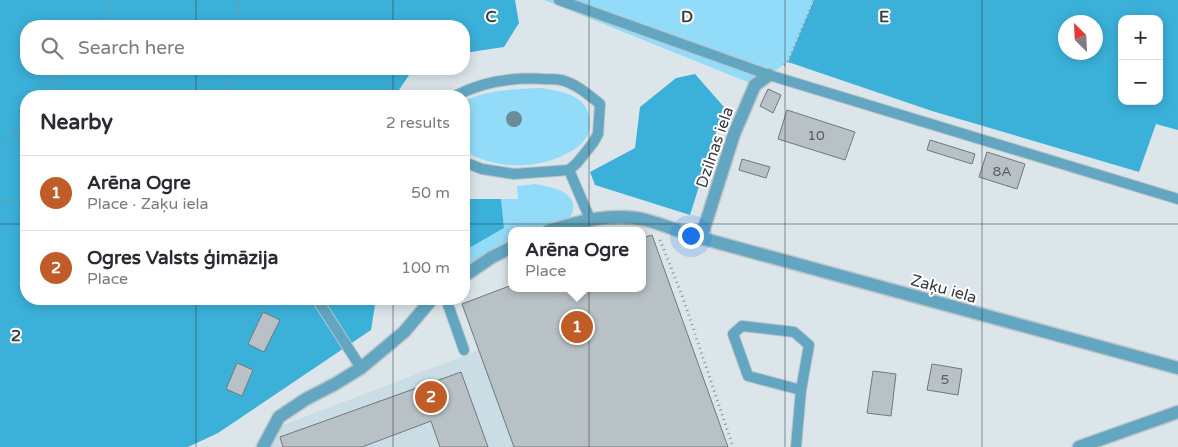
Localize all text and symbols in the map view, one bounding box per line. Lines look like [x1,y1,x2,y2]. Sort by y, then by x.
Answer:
text: C [485,7,497,27]
text: D [681,7,693,27]
text: E [879,7,889,27]
north arrow [1058,15,1103,60]
map controls [1118,15,1163,105]
button: + [1118,15,1163,60]
search box [20,20,470,75]
icon: search [38,34,66,62]
text: Search here [78,37,185,59]
button: − [1118,60,1163,105]
street label: Dzilnas iela [692,104,738,191]
text: Nearby [40,110,113,135]
text: 2 results [386,113,450,133]
house number: 10 [807,127,825,144]
house number: 8A [992,163,1012,180]
text: Arēna Ogre [87,172,191,194]
text: 1 [51,183,61,203]
text: 50 m [411,183,450,203]
text: Place · Zaķu iela [87,194,208,214]
your location [678,223,704,249]
popup [508,227,646,292]
text: Arēna Ogre [525,239,629,261]
text: Ogres Valsts ģimāzija [87,247,278,269]
text: 2 [51,258,61,278]
text: 100 m [401,258,450,278]
text: Place [525,261,566,281]
text: Place [87,269,128,289]
street label: Zaķu iela [908,270,979,308]
pin: 1 [561,308,593,346]
text: 2 [11,326,21,346]
house number: 5 [941,371,949,388]
pin: 2 [415,378,447,416]

